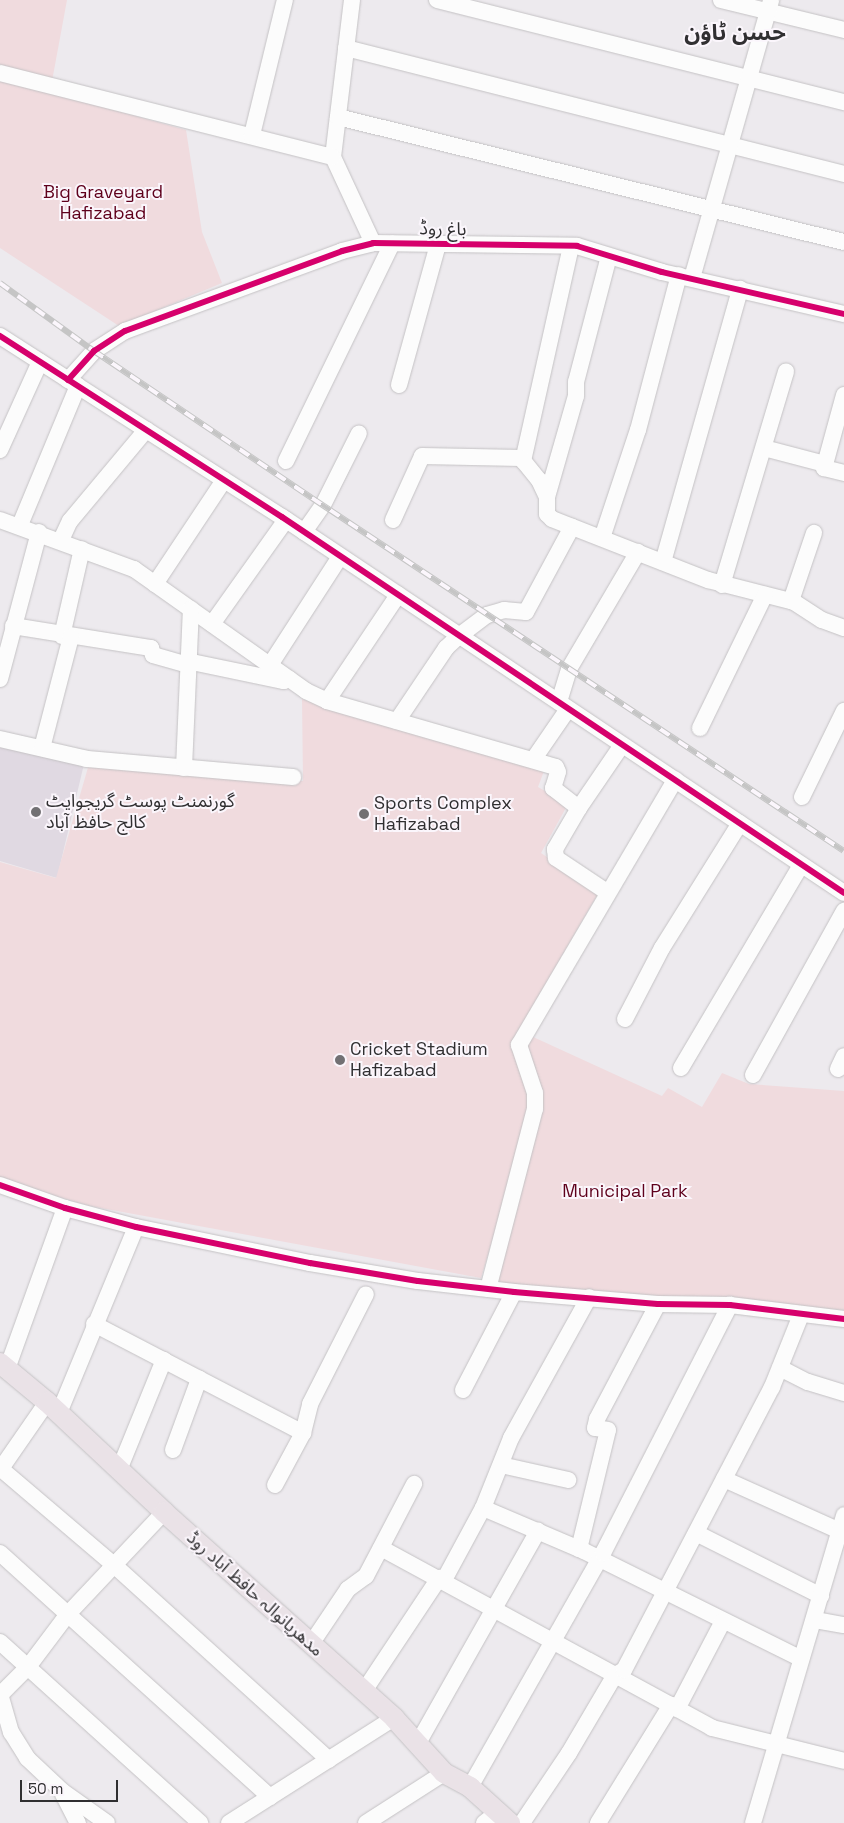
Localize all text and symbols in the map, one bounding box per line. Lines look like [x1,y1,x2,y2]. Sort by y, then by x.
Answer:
district label: حسن ٹاؤن [684,20,786,46]
park label: Big Graveyard Hafizabad [43,182,163,224]
street label: باغ روڈ [419,218,467,240]
place label: گورنمنٹ پوسٹ گریجوایٹ کالج حافظ آباد [46,791,235,834]
place label: Sports Complex Hafizabad [374,793,512,836]
marker: گورنمنٹ پوسٹ گریجوایٹ کالج حافظ آباد [30,806,42,818]
marker: Sports Complex Hafizabad [358,808,370,820]
place label: Cricket Stadium Hafizabad [350,1039,488,1082]
marker: Cricket Stadium Hafizabad [334,1054,346,1066]
park label: Municipal Park [562,1180,688,1202]
street label: مدھریانوالہ حافظ آباد روڈ [182,1527,328,1661]
scale bar [22,1770,120,1802]
text: 50 m [28,1779,63,1798]

